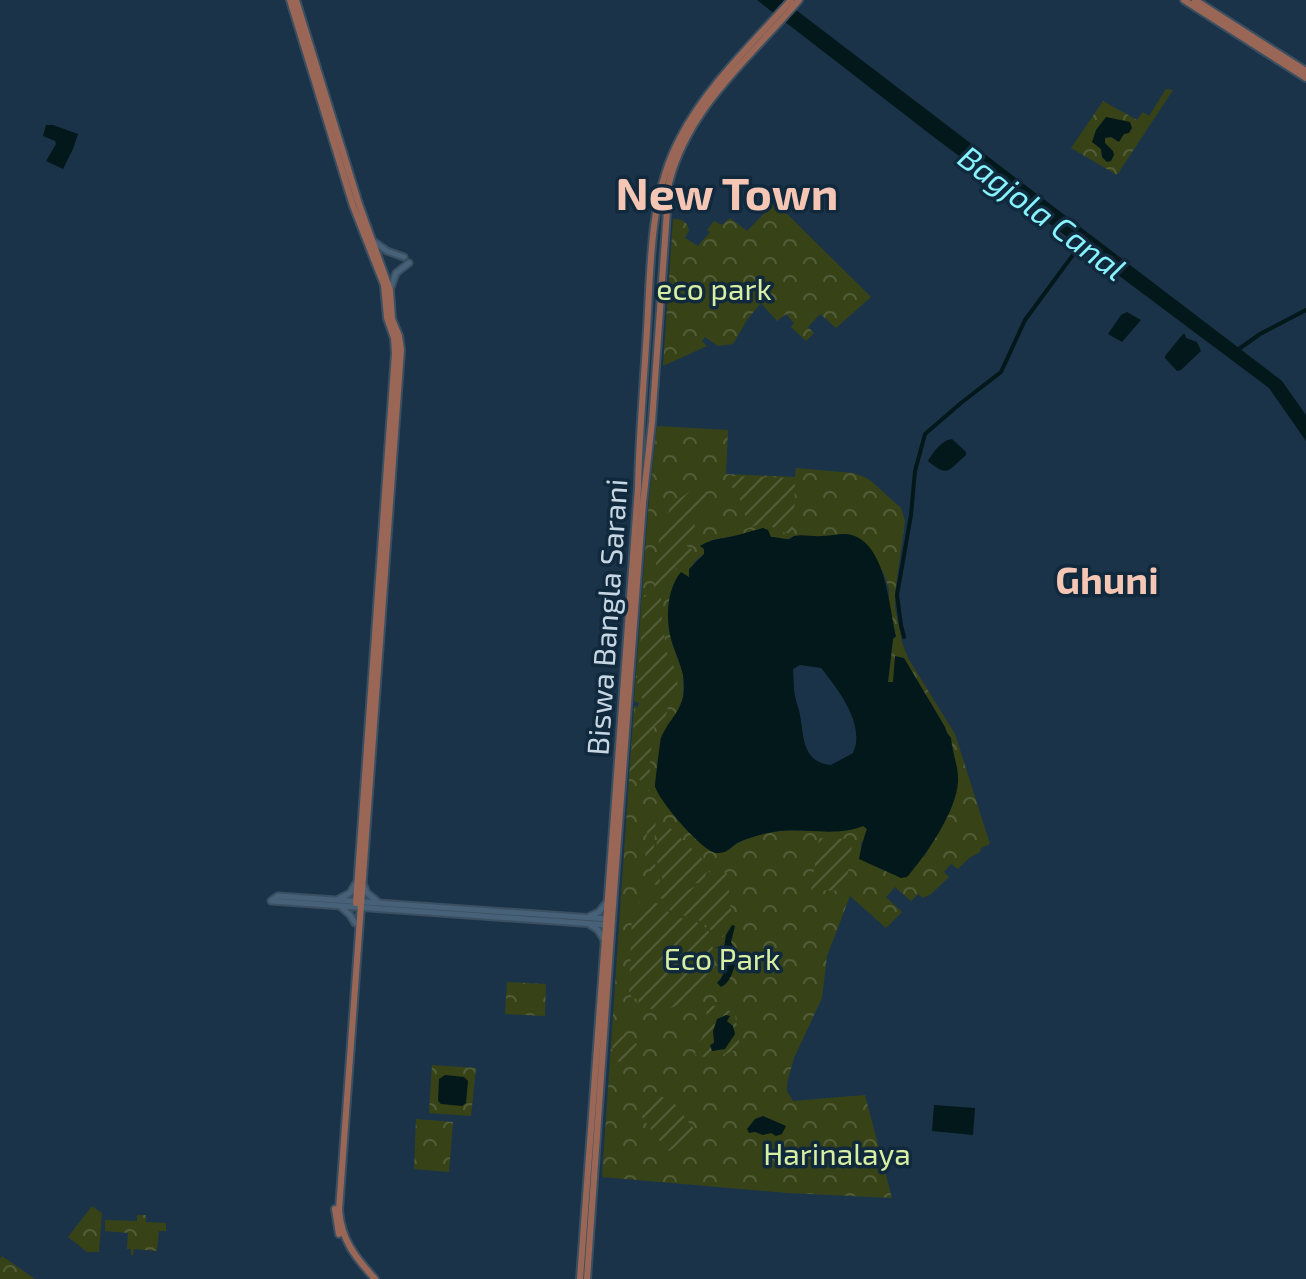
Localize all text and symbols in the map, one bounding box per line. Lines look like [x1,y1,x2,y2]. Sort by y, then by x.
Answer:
water label: Bagjola Canal [951,137,1134,288]
district label: New Town [616,164,838,219]
park label: eco park [656,270,772,306]
street label: Biswa Bangla Sarani [578,478,634,756]
district label: Ghuni [1055,556,1159,602]
park label: Eco Park [664,940,780,976]
park label: Harinalaya [763,1135,911,1171]

